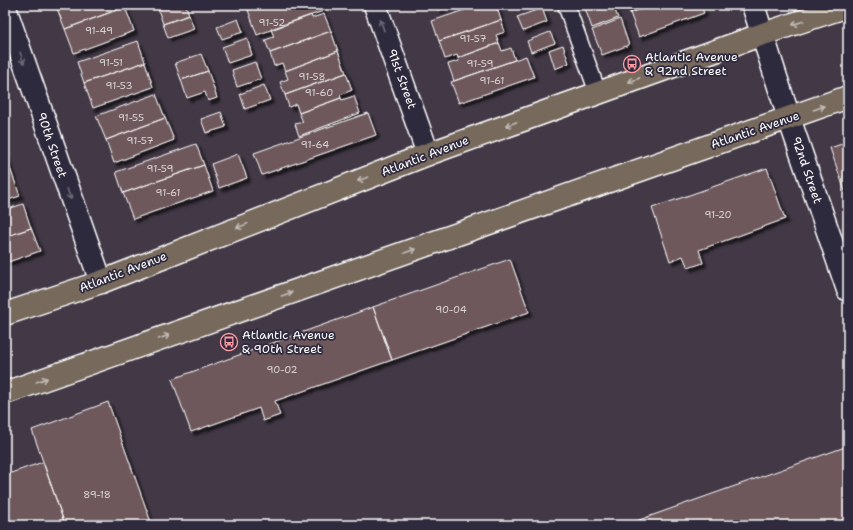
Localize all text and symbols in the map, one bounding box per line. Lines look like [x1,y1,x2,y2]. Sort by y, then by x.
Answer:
house number: 91-52 [259,16,285,29]
one-way arrow [378,19,386,31]
one-way arrow [792,19,804,27]
house number: 91-49 [85,24,113,37]
house number: 91-57 [460,32,486,45]
street label: 91st Street [384,47,420,111]
place label: Atlantic Avenue & 92nd Street [645,49,738,79]
one-way arrow [19,51,27,63]
bus stop icon: Atlantic Avenue & 92nd Street [622,54,642,74]
house number: 91-51 [99,56,123,69]
house number: 91-59 [467,57,493,70]
house number: 91-58 [298,70,326,83]
house number: 91-61 [479,74,505,87]
one-way arrow [628,77,640,85]
house number: 91-53 [106,79,132,92]
house number: 91-60 [305,86,333,99]
one-way arrow [812,104,825,111]
street label: Atlantic Avenue [709,107,802,153]
street label: 90th Street [33,110,71,180]
house number: 91-55 [118,111,144,124]
one-way arrow [505,121,518,128]
street label: Atlantic Avenue [379,132,471,180]
house number: 91-57 [127,134,153,147]
street label: 92nd Street [788,134,826,206]
house number: 91-64 [301,138,329,151]
house number: 91-59 [147,162,173,175]
one-way arrow [358,176,370,184]
house number: 91-61 [155,186,181,199]
one-way arrow [66,188,74,200]
house number: 91-20 [704,208,732,221]
one-way arrow [237,223,249,231]
one-way arrow [403,247,415,255]
street label: Atlantic Avenue [77,248,169,296]
one-way arrow [281,290,293,298]
house number: 90-04 [435,303,467,316]
place label: Atlantic Avenue & 90th Street [242,327,335,357]
bus stop icon: Atlantic Avenue & 90th Street [219,332,239,352]
one-way arrow [158,333,170,341]
house number: 90-02 [266,363,298,376]
one-way arrow [35,376,47,384]
house number: 89-18 [83,488,111,501]

